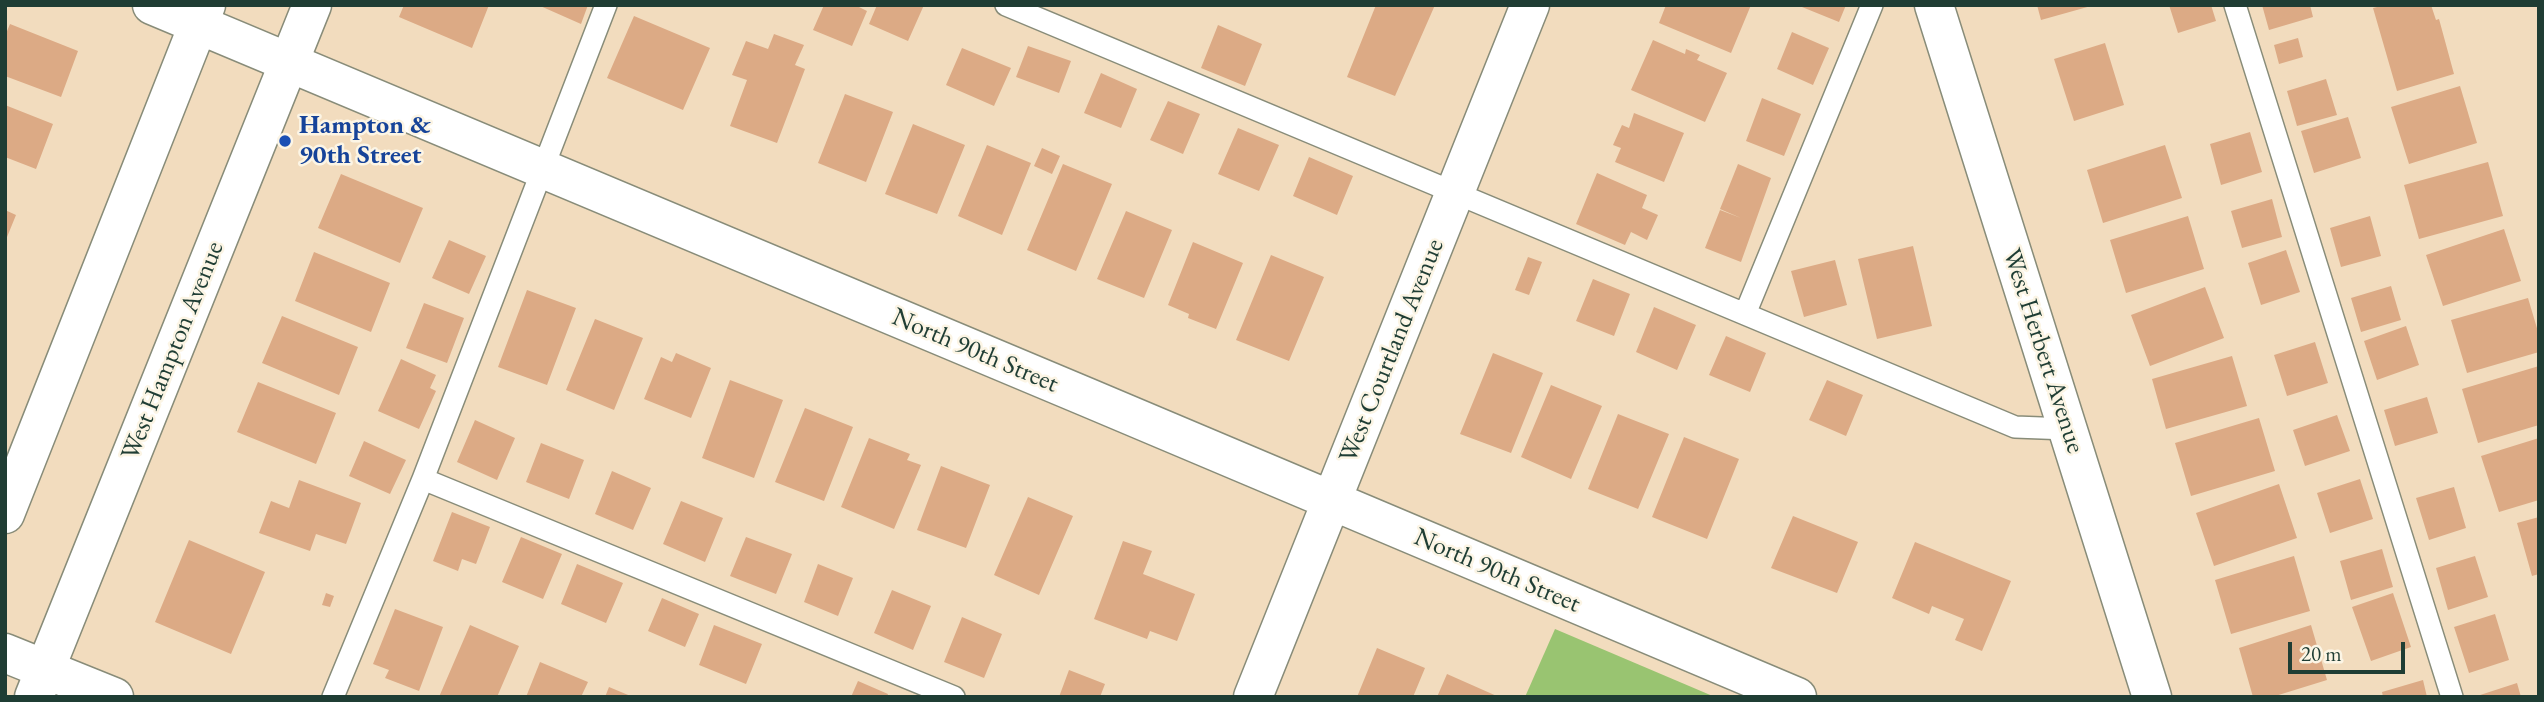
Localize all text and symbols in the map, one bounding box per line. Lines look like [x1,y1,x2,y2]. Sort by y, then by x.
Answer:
place label: Hampton & 90th Street [299,110,431,172]
marker: Hampton & 90th Street [277,133,293,149]
street label: West Courtland Avenue [1333,235,1451,467]
street label: West Hampton Avenue [115,237,231,465]
street label: West Herbert Avenue [1995,245,2091,457]
street label: North 90th Street [887,302,1063,400]
street label: North 90th Street [1409,522,1585,620]
scale bar [2292,628,2409,672]
text: 20 m [2301,640,2342,667]

